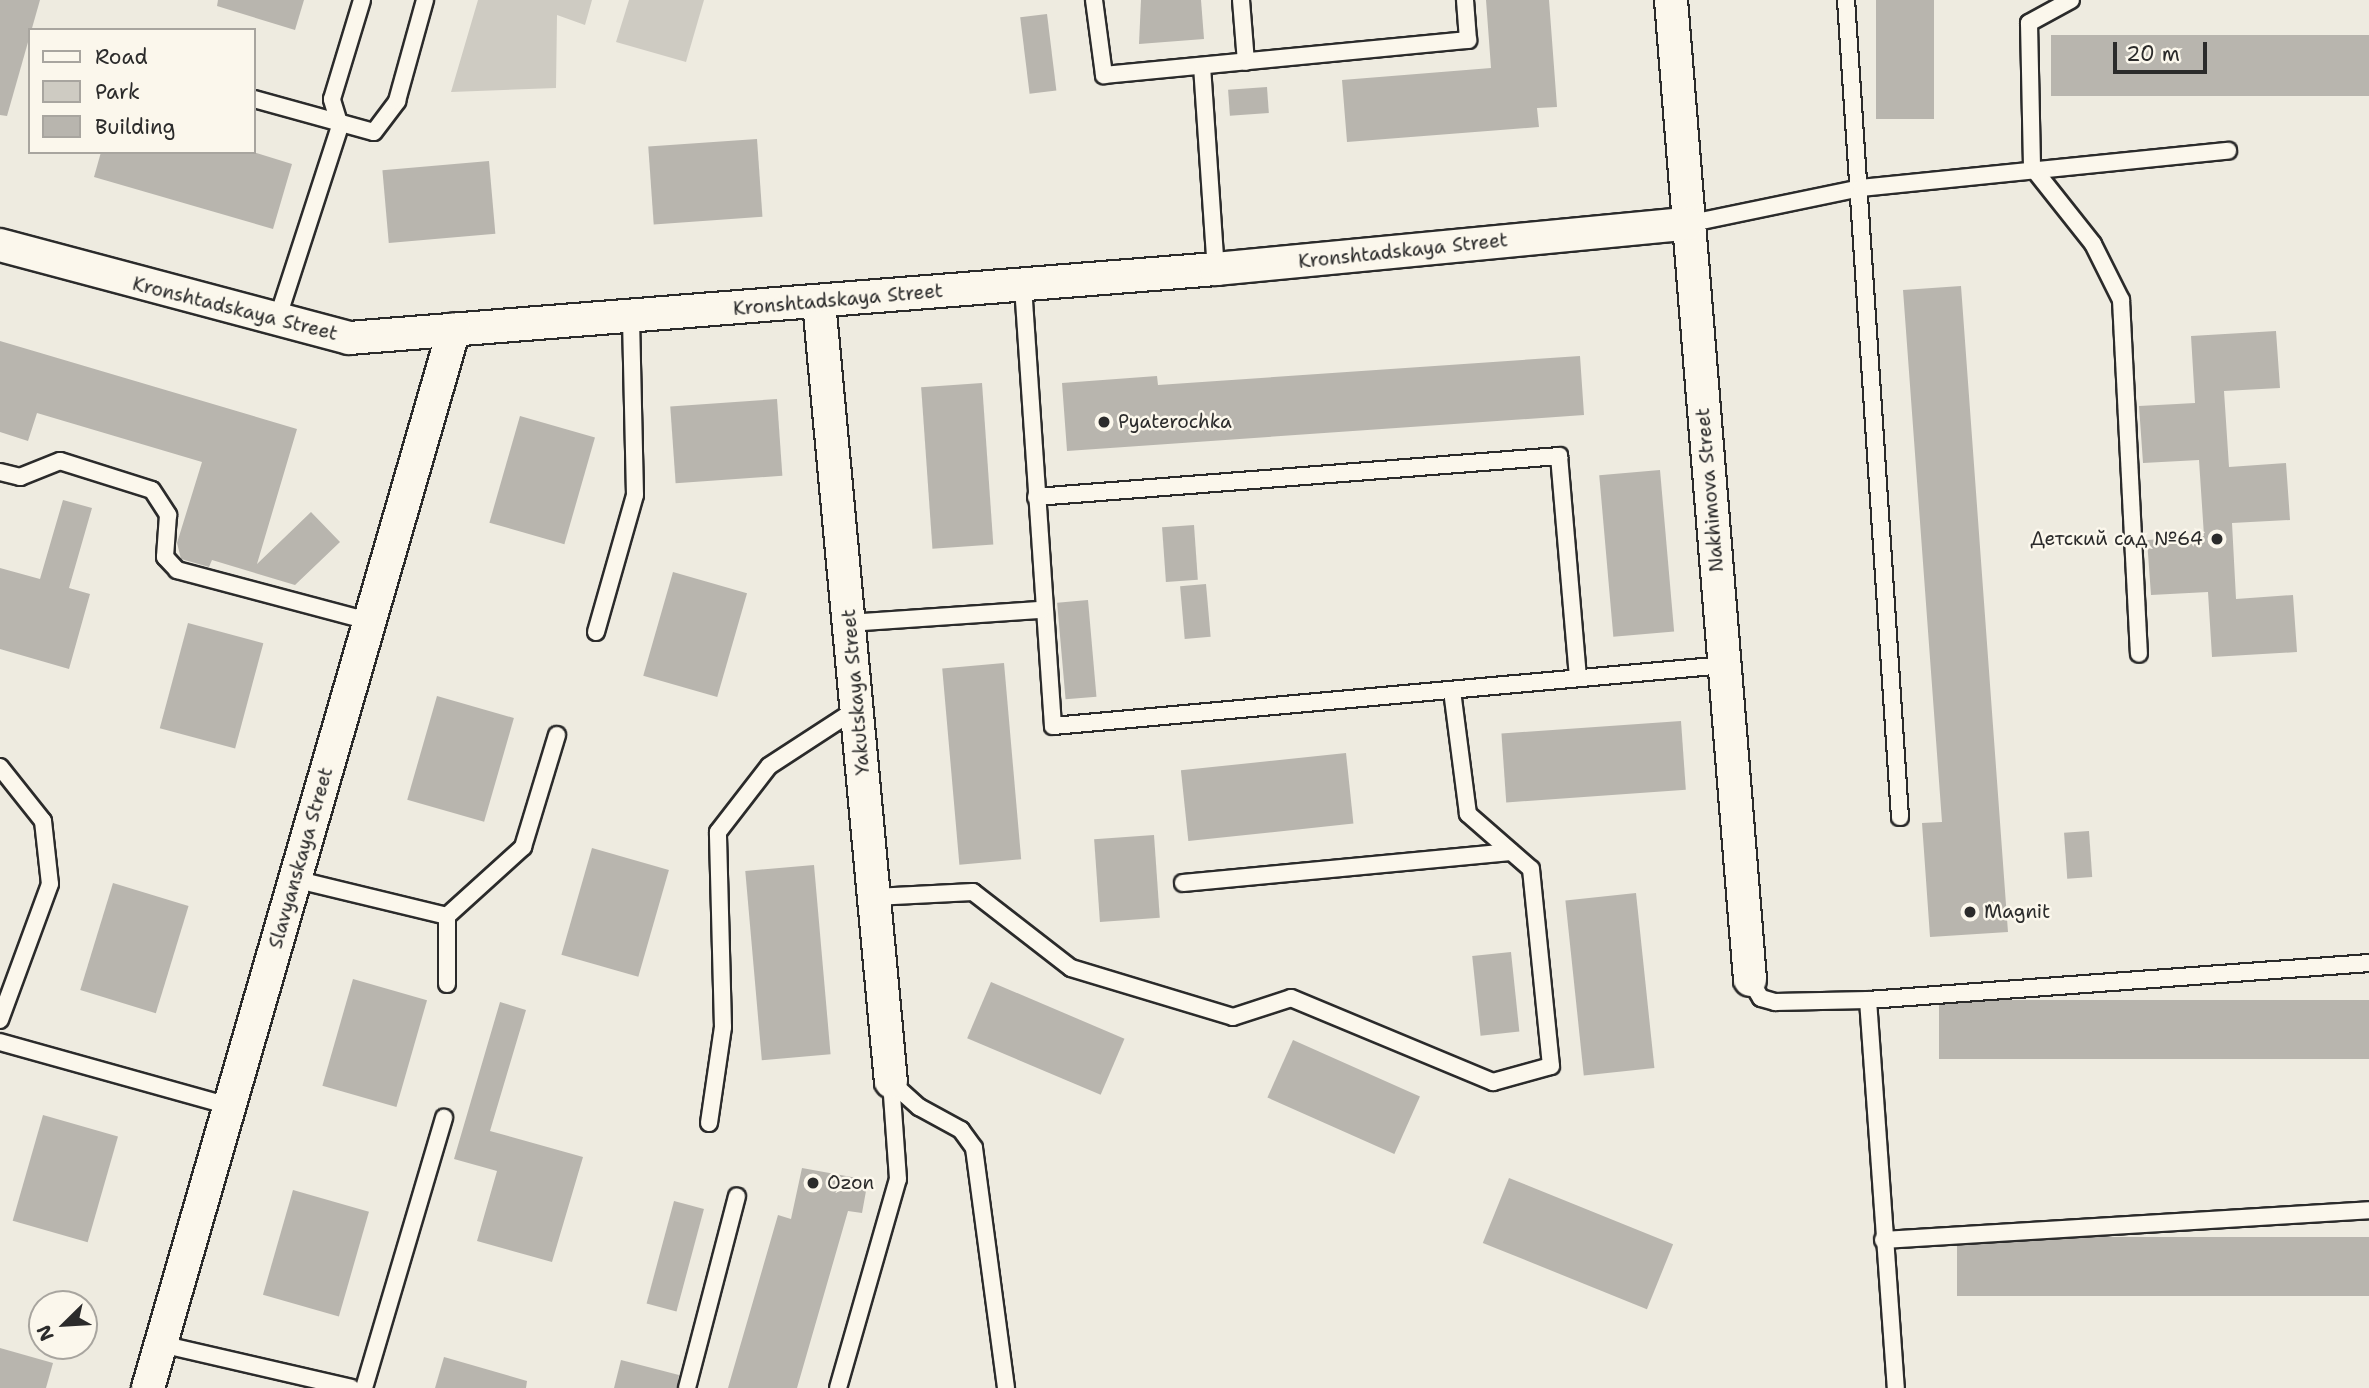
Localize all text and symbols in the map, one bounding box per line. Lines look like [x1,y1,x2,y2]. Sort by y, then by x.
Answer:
legend [28,28,256,154]
scale bar [2117,28,2212,72]
text: 20 m [2126,40,2180,68]
text: Road [95,43,148,71]
text: Park [95,78,140,106]
text: Building [95,113,175,141]
street label: Kronshtadskaya Street [1297,229,1509,273]
street label: Kronshtadskaya Street [130,272,340,346]
street label: Kronshtadskaya Street [732,279,944,321]
street label: Nakhimova Street [1691,407,1729,573]
place label: Pyaterochka [1118,411,1232,433]
marker: Pyaterochka [1096,414,1112,430]
place label: Детский сад №64 [2031,528,2203,550]
marker: Детский сад №64 [2209,531,2225,547]
street label: Yakutskaya Street [837,608,875,776]
street label: Slavyanskaya Street [264,765,338,951]
place label: Magnit [1984,901,2050,923]
marker: Magnit [1962,904,1978,920]
place label: Ozon [827,1172,874,1194]
marker: Ozon [805,1175,821,1191]
north arrow [28,1290,98,1360]
text: N [31,1321,60,1345]

